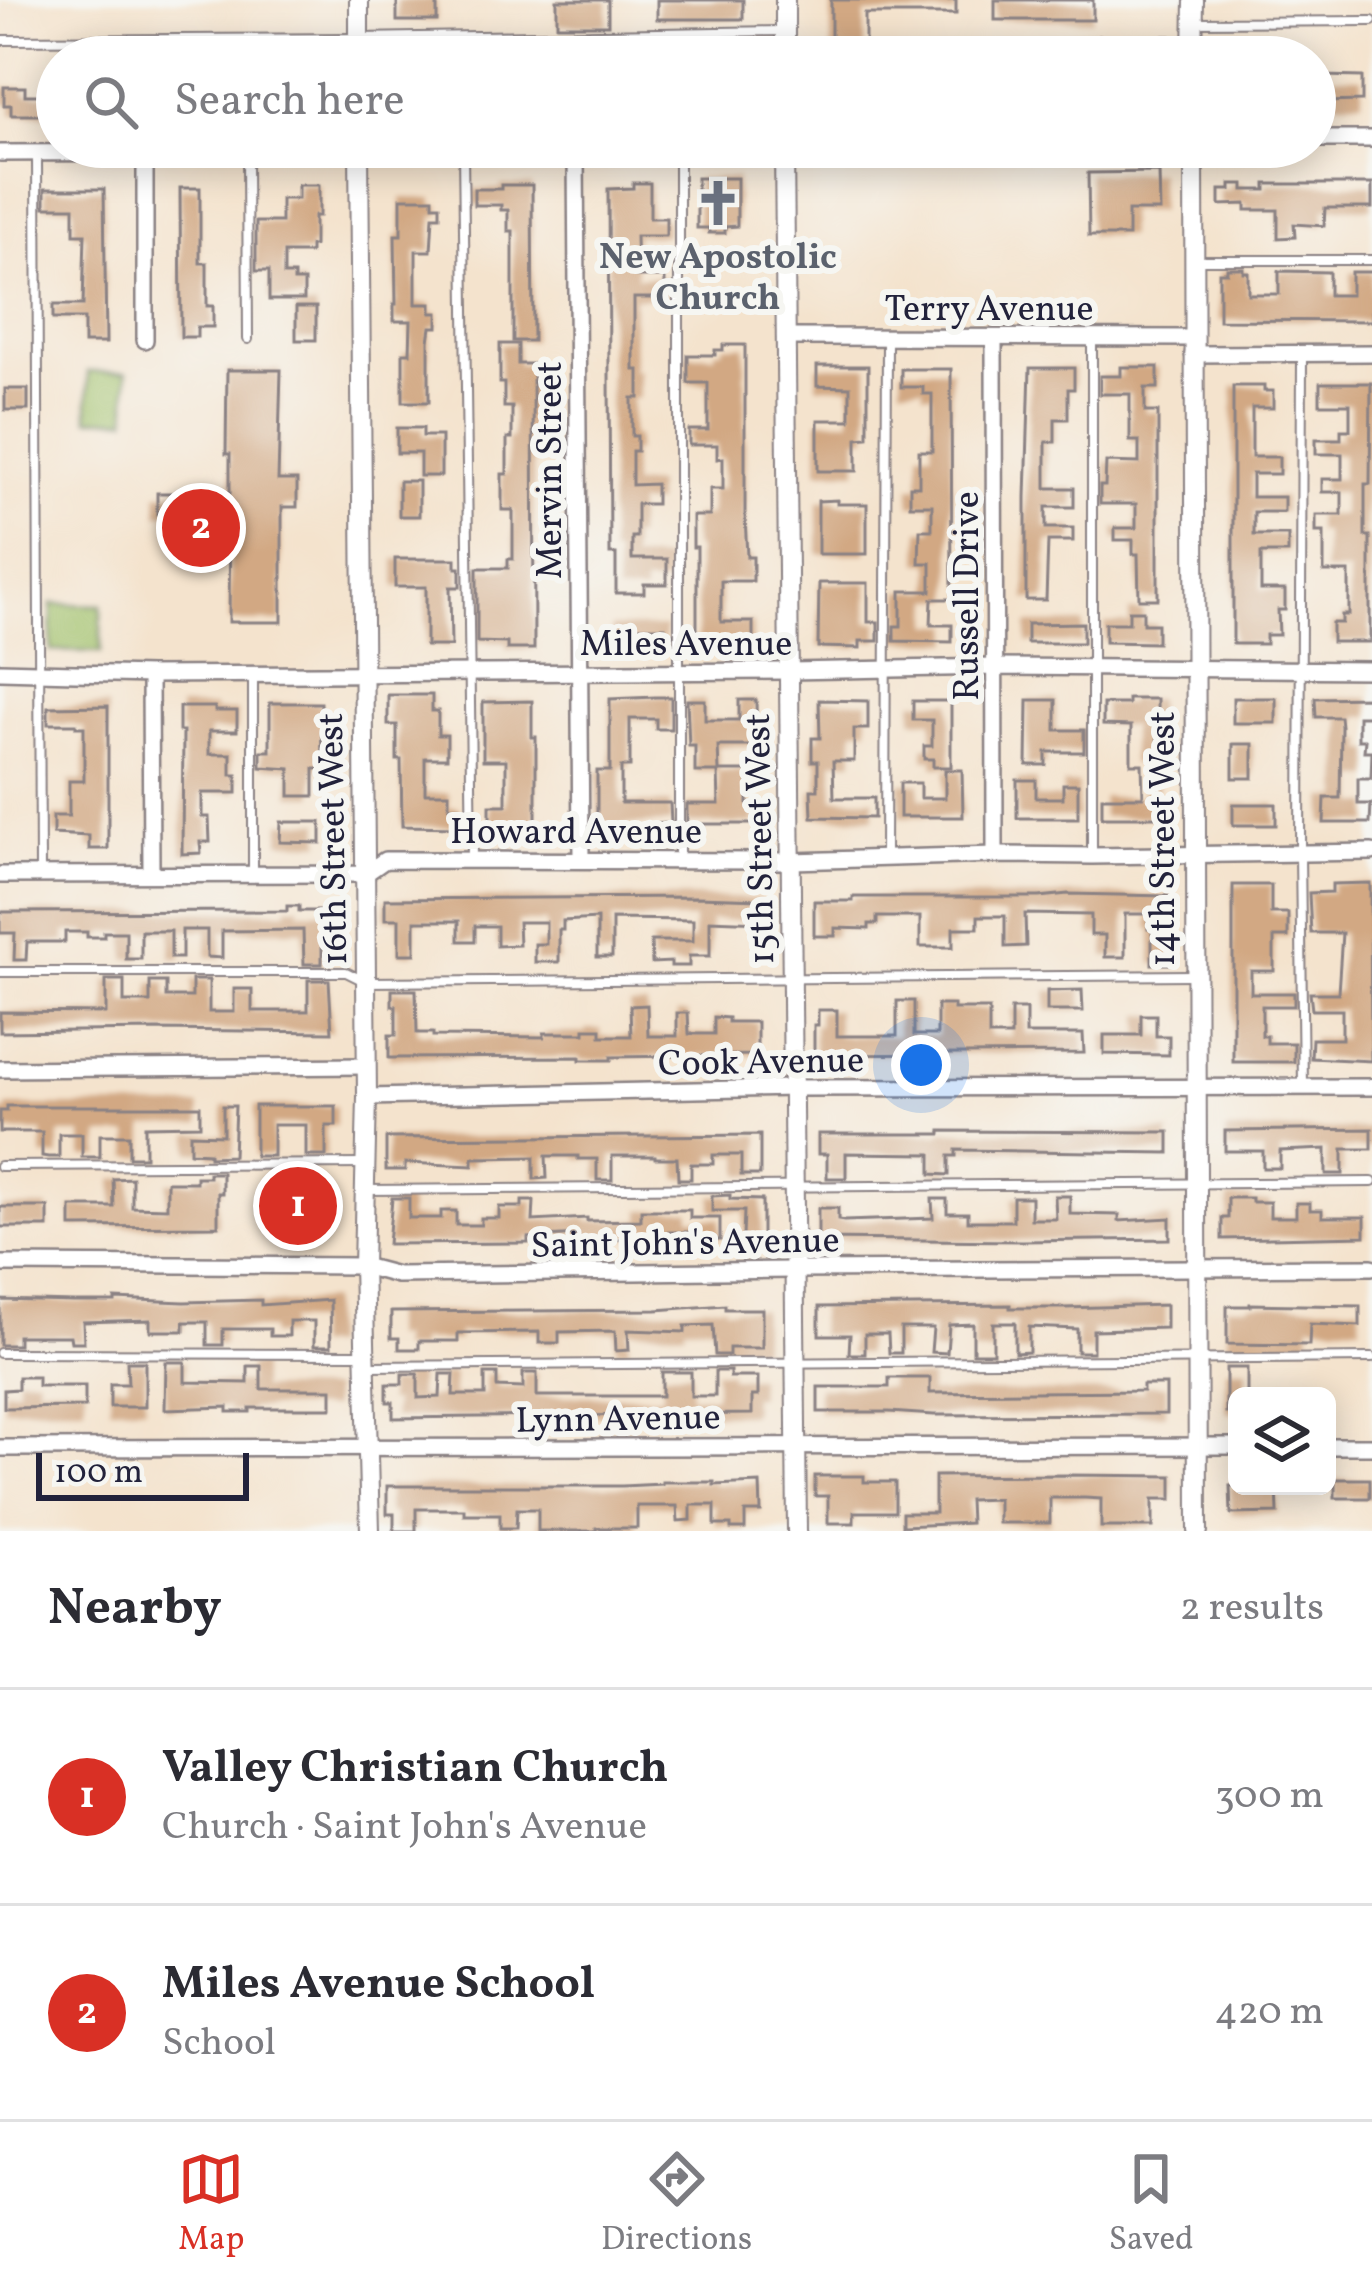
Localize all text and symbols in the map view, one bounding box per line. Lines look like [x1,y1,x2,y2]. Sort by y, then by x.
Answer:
search box [36,36,1336,168]
icon: search [78,69,144,135]
text: Search here [174,71,405,134]
church icon: New Apostolic Church [693,178,743,228]
place label: New Apostolic Church [599,234,837,325]
street label: Terry Avenue [884,286,1094,336]
street label: Mervin Street [527,361,577,579]
pin: 2 [162,483,240,573]
street label: Russell Drive [944,491,994,701]
street label: Miles Avenue [580,621,792,671]
street label: 14th Street West [1140,711,1190,967]
street label: 16th Street West [308,712,362,965]
street label: 15th Street West [735,713,789,965]
street label: Howard Avenue [450,809,702,859]
your location [891,1035,951,1095]
street label: Cook Avenue [658,1037,865,1091]
pin: 1 [259,1161,337,1251]
street label: Saint John's Avenue [530,1217,840,1273]
map controls [1228,1387,1336,1495]
button: layers [1228,1387,1336,1495]
street label: Lynn Avenue [515,1394,721,1448]
scale bar [36,1447,249,1500]
text: 100 m [54,1451,143,1497]
text: Nearby [48,1574,222,1645]
text: 2 results [1180,1582,1324,1636]
text: Valley Christian Church [162,1738,668,1801]
text: 1 [79,1770,95,1824]
text: 300 m [1215,1770,1324,1824]
text: Church · Saint John's Avenue [162,1801,647,1855]
text: Miles Avenue School [162,1954,595,2017]
text: 2 [77,1986,97,2040]
text: 420 m [1214,1986,1324,2040]
text: School [162,2017,276,2071]
tab: Map [178,2146,244,2264]
tab: Directions [601,2146,752,2264]
tab: Saved [1109,2146,1194,2264]

